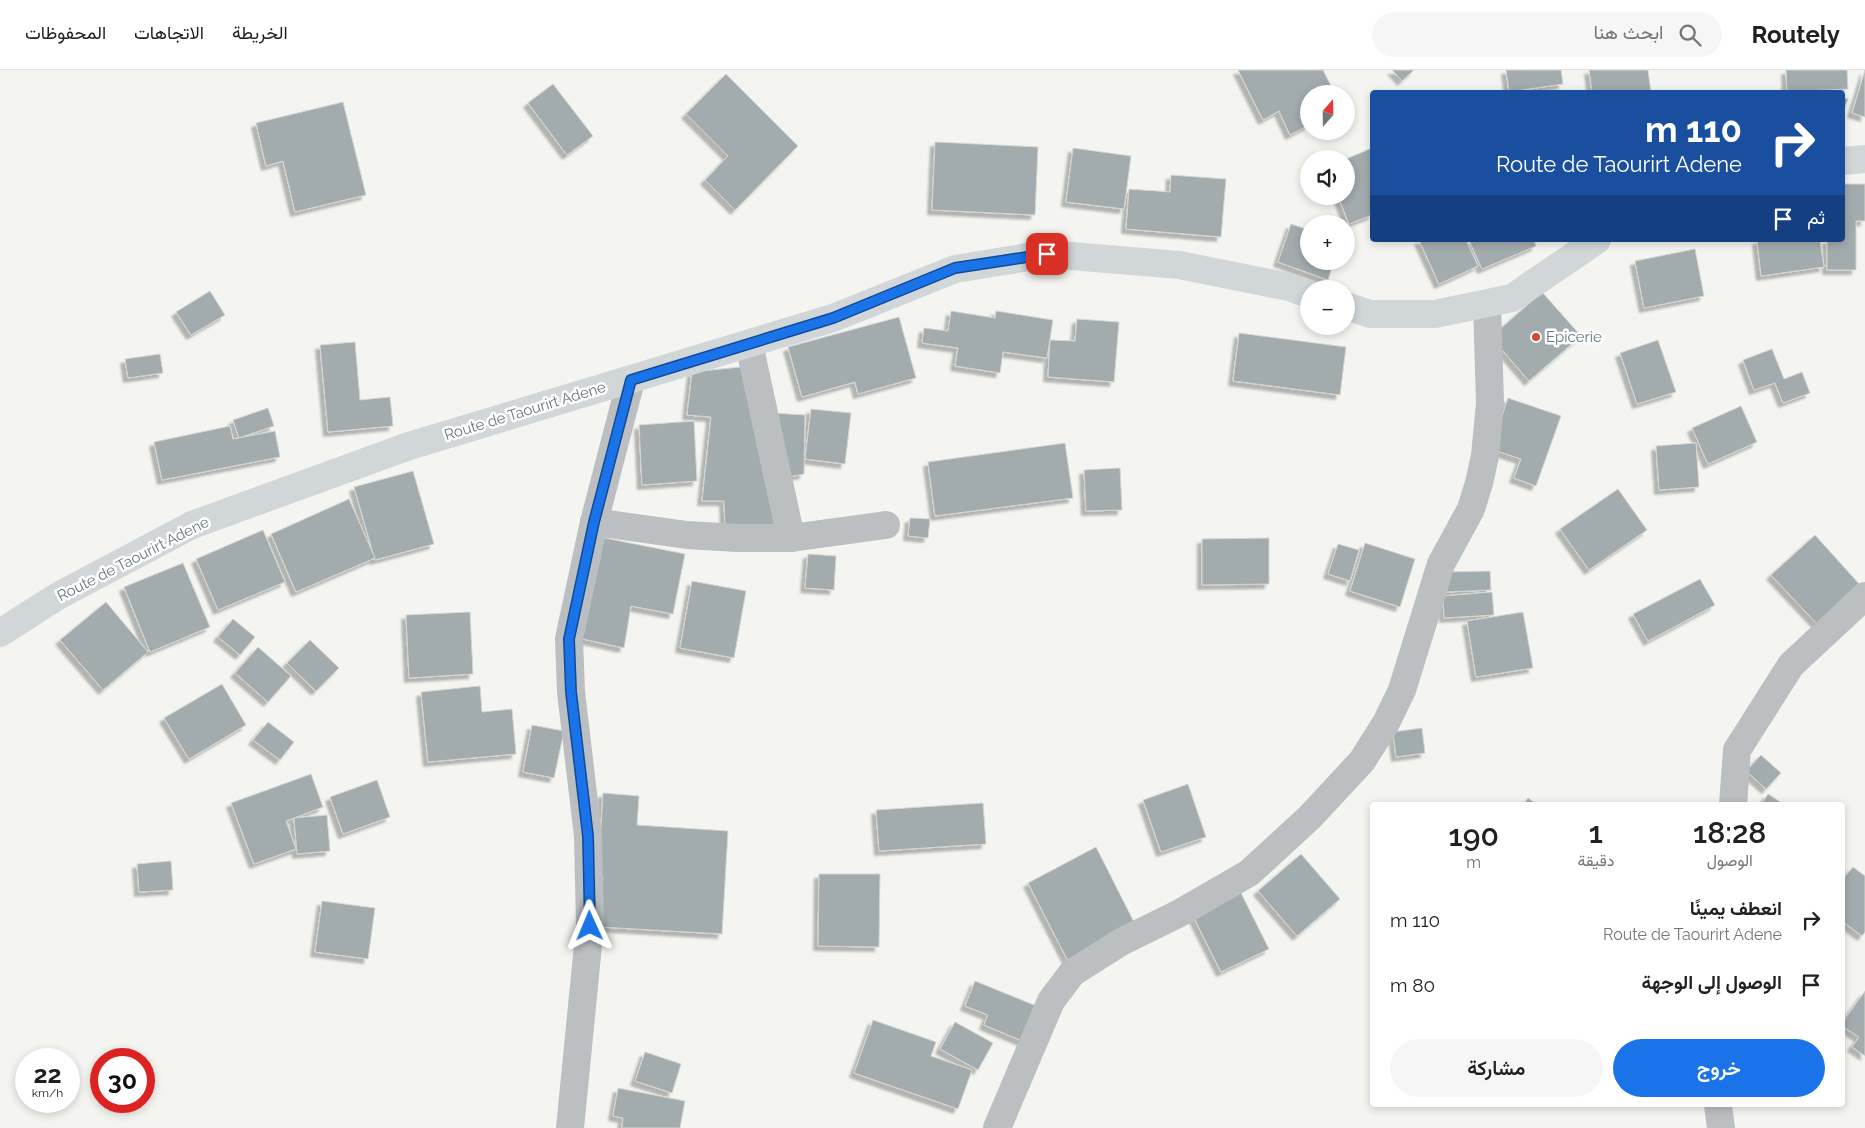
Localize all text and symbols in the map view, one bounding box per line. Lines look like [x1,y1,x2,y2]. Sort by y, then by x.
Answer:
search box [1372,12,1722,57]
text: Routely [1752,20,1840,49]
text: ابحث هنا [1593,21,1664,43]
icon: search [1676,21,1704,49]
text: المحفوظات [25,22,106,43]
text: الاتجاهات [134,22,204,43]
text: الخريطة [232,22,288,43]
north arrow [1300,85,1355,140]
map controls [1300,85,1355,335]
text: 110 m [1645,109,1742,150]
icon: right [1760,110,1825,175]
button: sound [1300,150,1355,205]
text: Route de Taourirt Adene [1496,151,1742,177]
icon: arrive [1769,205,1797,233]
text: ثم [1807,206,1825,228]
button: + [1300,215,1355,270]
pin [1026,233,1068,275]
icon: arrive [1033,240,1061,268]
button: − [1300,280,1355,335]
place label: Epicerie [1546,328,1602,346]
marker: Epicerie [1530,331,1542,343]
street label: Route de Taourirt Adene [442,378,608,444]
street label: Route de Taourirt Adene [54,513,212,605]
text: 1 [1589,815,1603,850]
text: 18:28 [1693,815,1766,850]
text: 190 [1449,818,1499,853]
text: دقيقة [1577,851,1614,870]
text: الوصول [1707,851,1753,870]
text: m [1466,853,1481,872]
text: انعطف يمينًا [1690,897,1782,919]
position arrow [563,899,615,951]
icon: right [1797,906,1825,934]
text: 110 m [1390,909,1440,931]
text: Route de Taourirt Adene [1603,925,1782,944]
text: الوصول إلى الوجهة [1642,971,1782,993]
icon: arrive [1797,971,1825,999]
text: 80 m [1390,974,1435,996]
button: مشاركة [1390,1039,1603,1097]
button: خروج [1613,1039,1825,1097]
speed limit sign: 30 [90,1048,155,1113]
text: 22 [33,1059,62,1089]
text: km/h [32,1086,63,1100]

